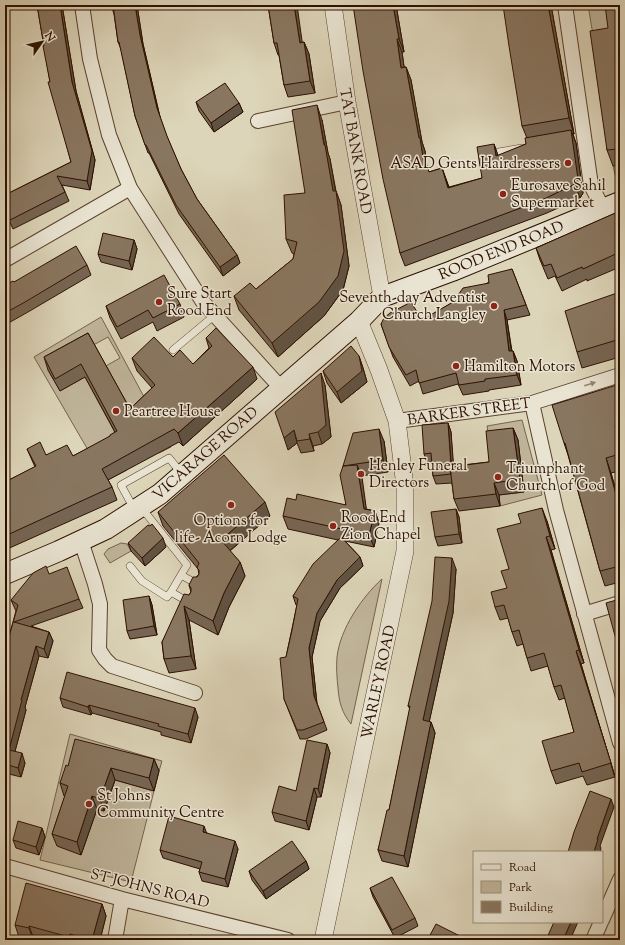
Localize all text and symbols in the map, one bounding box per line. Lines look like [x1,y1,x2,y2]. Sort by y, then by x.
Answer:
north arrow [22,22,62,62]
text: N [40,28,59,45]
street label: TAT BANK ROAD [333,87,376,216]
place label: ASAD Gents Hairdressers [390,154,560,175]
marker: ASAD Gents Hairdressers [563,158,573,168]
place label: Eurosave Sahil Supermarket [511,176,606,214]
marker: Eurosave Sahil Supermarket [498,189,508,199]
street label: ROOD END ROAD [436,217,568,286]
place label: Sure Start Rood End [167,284,232,322]
place label: Seventh-day Adventist Church Langley [339,288,487,326]
marker: Sure Start Rood End [154,297,164,307]
marker: Seventh-day Adventist Church Langley [489,301,499,311]
place label: Hamilton Motors [464,357,576,378]
marker: Hamilton Motors [451,361,461,371]
one-way arrow [585,381,597,387]
street label: BARKER STREET [406,393,533,432]
place label: Peartree House [124,402,221,423]
street label: VICARAGE ROAD [149,402,263,506]
marker: Peartree House [111,406,121,416]
place label: Henley Funeral Directors [369,456,467,494]
place label: Triumphant Church of God [506,459,606,497]
marker: Henley Funeral Directors [356,469,366,479]
marker: Triumphant Church of God [493,472,503,482]
marker: Options for life- Acorn Lodge [226,500,236,510]
place label: Rood End Zion Chapel [341,508,421,546]
place label: Options for life- Acorn Lodge [175,511,287,549]
marker: Rood End Zion Chapel [328,521,338,531]
street label: WARLEY ROAD [357,623,402,741]
place label: St Johns Community Centre [97,786,224,824]
marker: St Johns Community Centre [84,799,94,809]
legend [473,851,603,923]
text: Road [509,859,536,877]
street label: ST JOHNS ROAD [88,864,212,914]
text: Park [509,879,532,897]
text: Building [509,899,553,917]

